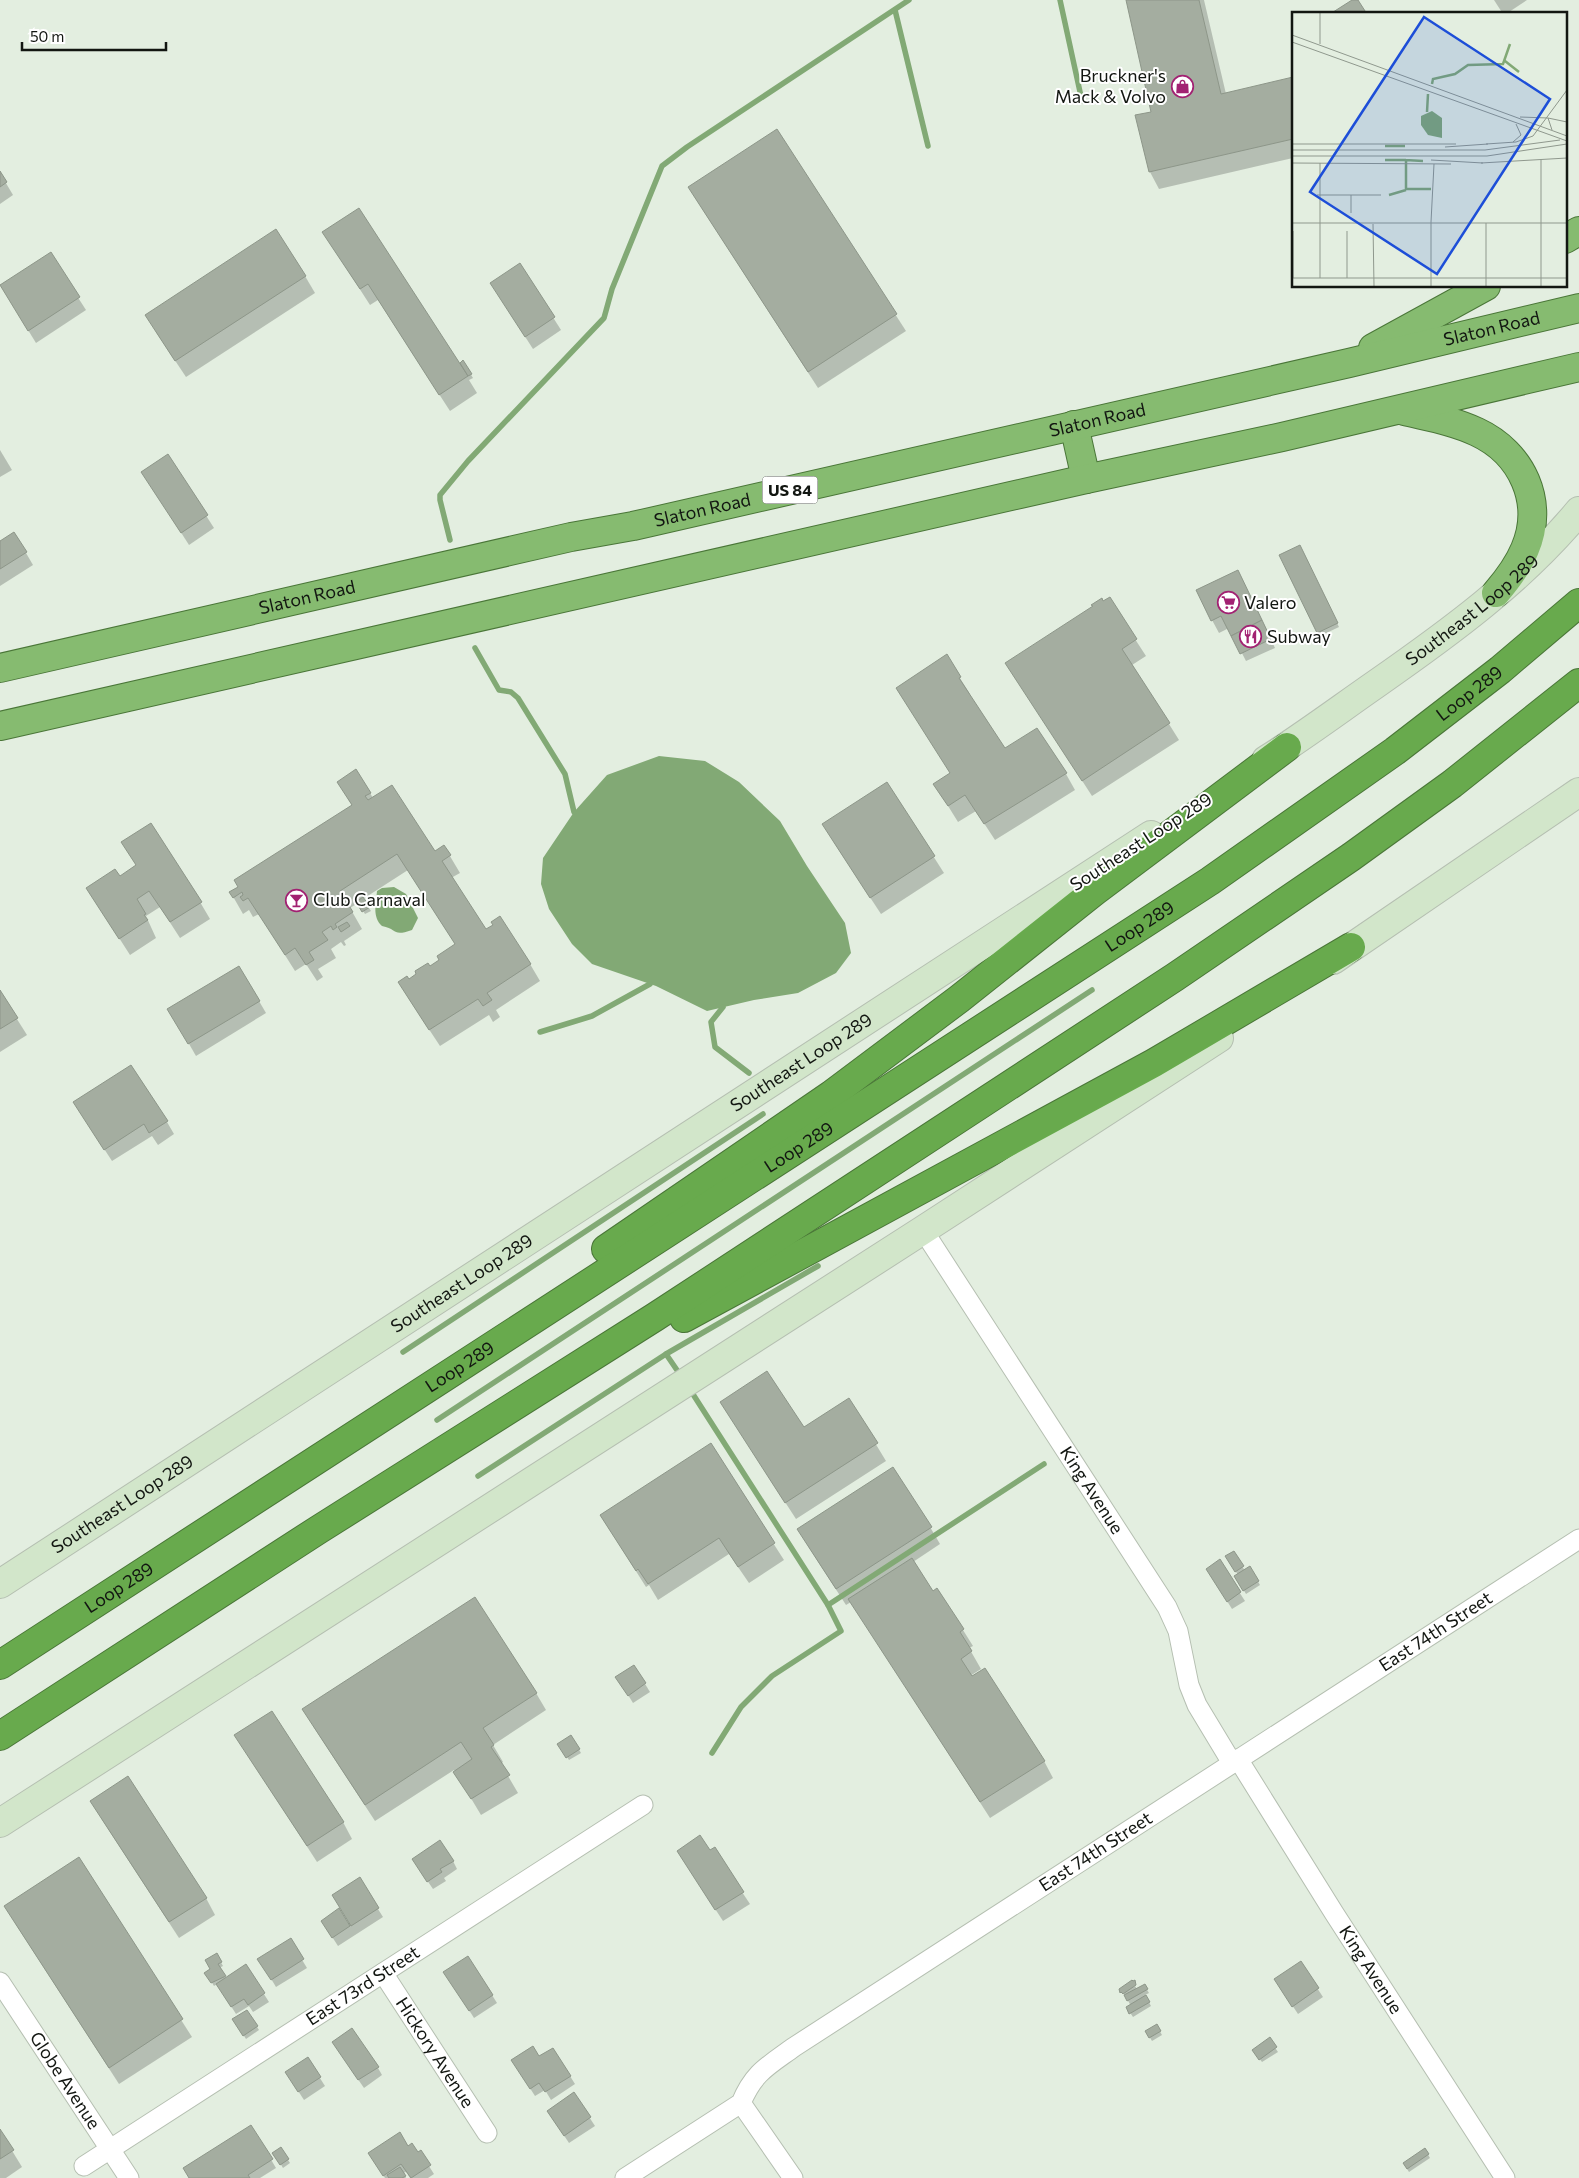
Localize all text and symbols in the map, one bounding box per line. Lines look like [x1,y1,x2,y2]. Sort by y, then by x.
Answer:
inset map [1292,12,1566,288]
scale bar [22,20,166,52]
text: 50 m [30,27,64,45]
place label: Bruckner's Mack & Volvo [1055,64,1166,107]
shop icon: Bruckner's Mack & Volvo [1170,74,1194,98]
street label: Slaton Road [1441,306,1542,350]
street label: Slaton Road [1047,398,1148,441]
road number: US 84 [762,476,818,504]
street label: Slaton Road [652,488,753,531]
street label: Southeast Loop 289 [1401,549,1543,670]
street label: Slaton Road [256,575,357,618]
supermarket icon: Valero [1216,591,1240,615]
place label: Valero [1244,591,1297,613]
restaurant icon: Subway [1239,625,1263,649]
place label: Subway [1267,625,1331,647]
street label: Loop 289 [1431,660,1506,725]
street label: Southeast Loop 289 [1065,787,1215,895]
bar icon: Club Carnaval [285,888,309,912]
place label: Club Carnaval [313,888,426,910]
street label: Loop 289 [1101,895,1178,956]
street label: Southeast Loop 289 [726,1008,876,1116]
street label: Loop 289 [760,1116,837,1177]
street label: Southeast Loop 289 [386,1228,536,1337]
street label: Loop 289 [421,1336,498,1397]
street label: King Avenue [1056,1442,1129,1538]
street label: Southeast Loop 289 [47,1449,197,1558]
street label: Loop 289 [80,1557,157,1617]
street label: East 74th Street [1374,1586,1496,1676]
street label: East 74th Street [1034,1806,1156,1896]
street label: King Avenue [1335,1921,1408,2017]
street label: East 73rd Street [302,1940,423,2030]
street label: Hickory Avenue [392,1993,479,2111]
street label: Globe Avenue [26,2027,106,2133]

